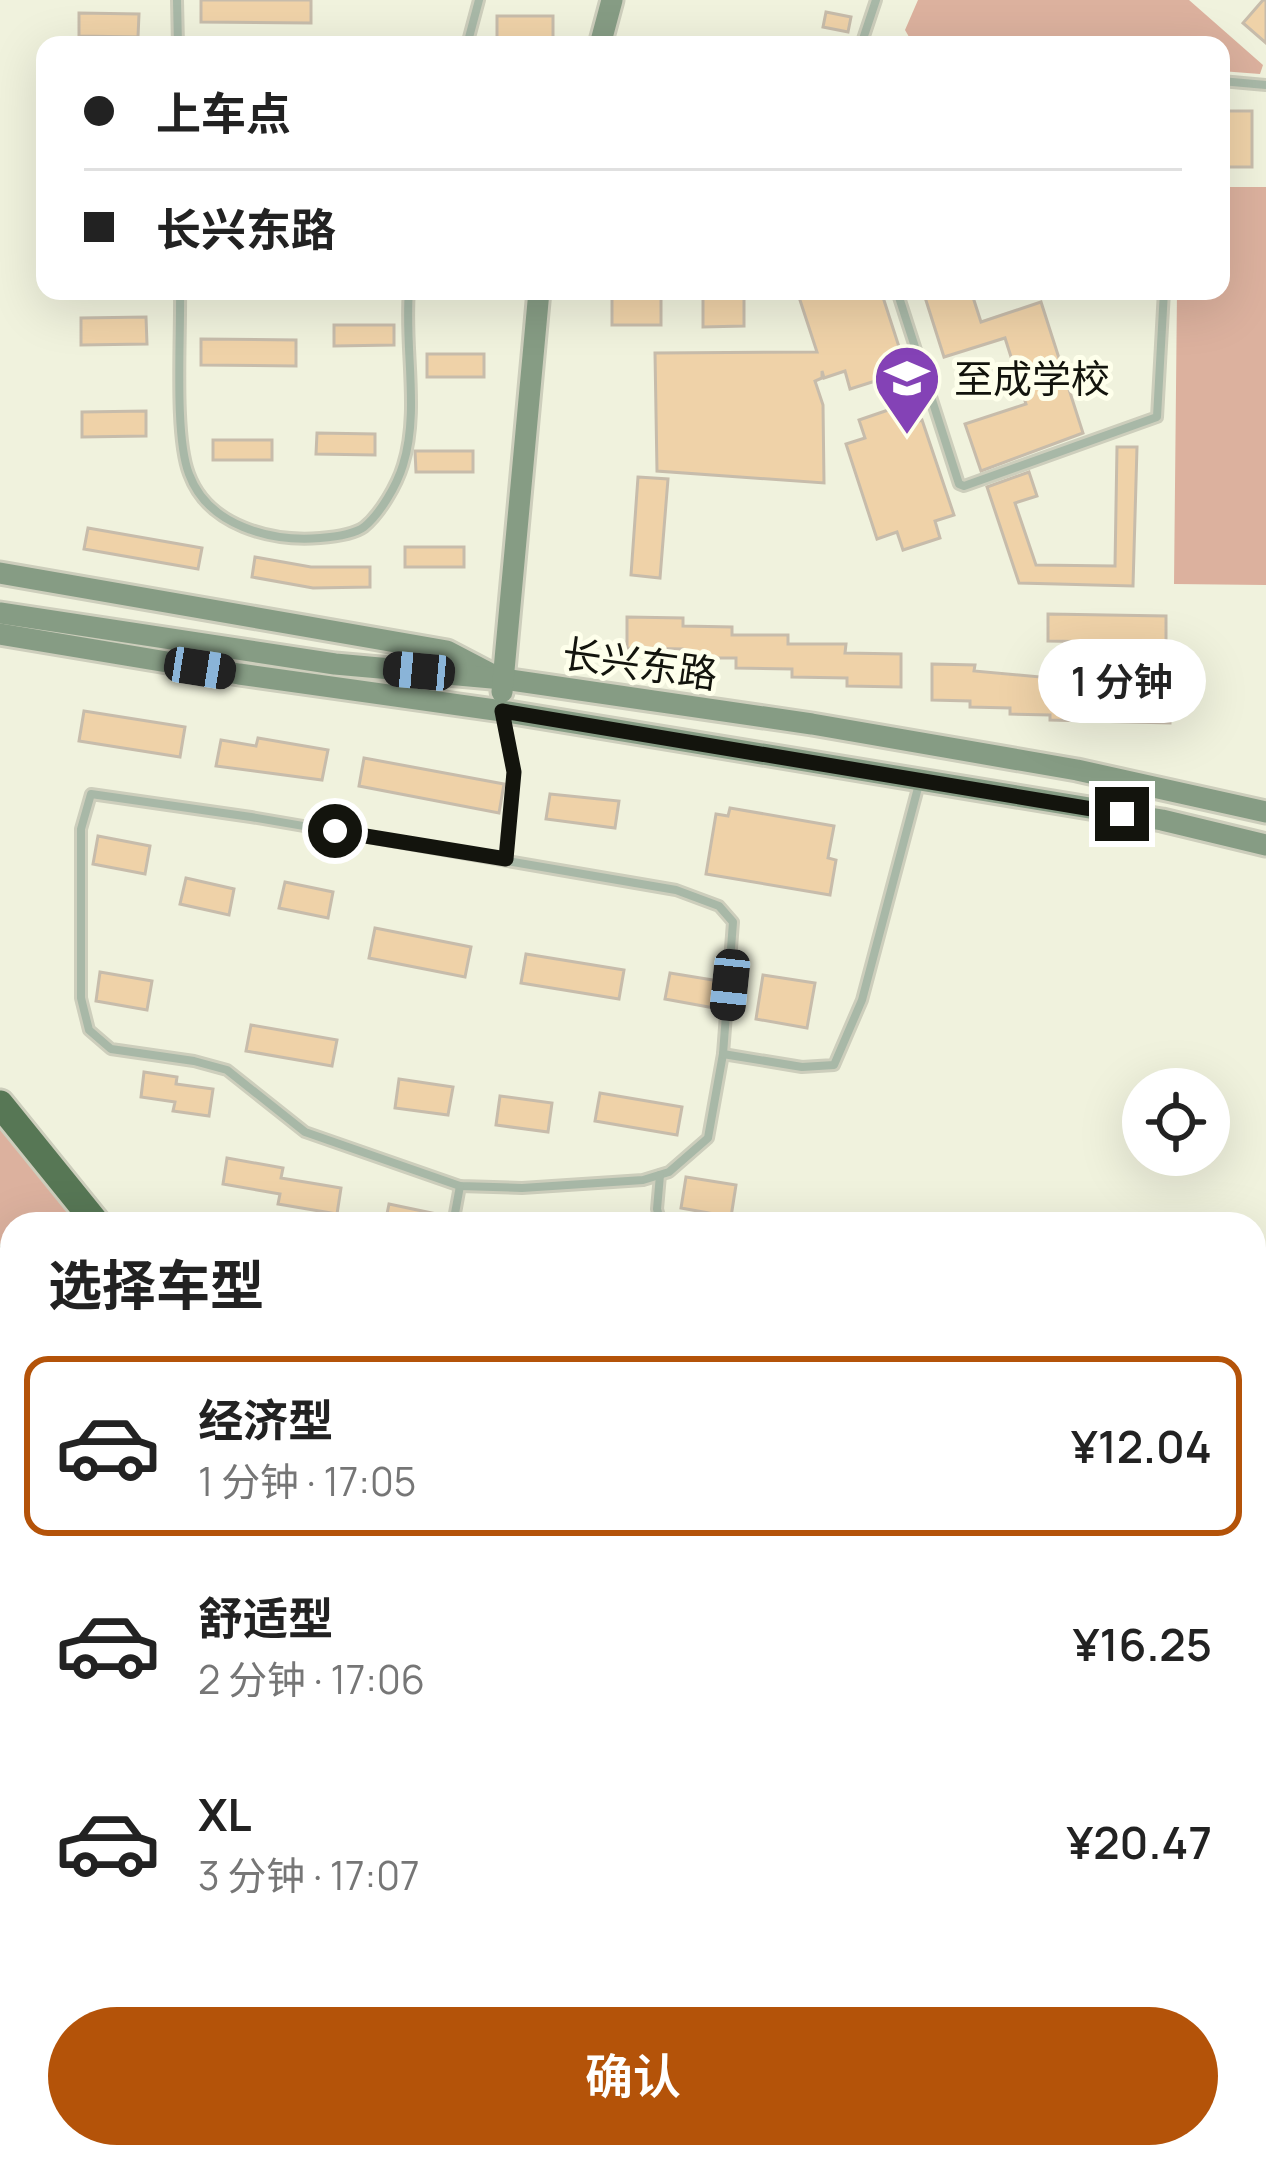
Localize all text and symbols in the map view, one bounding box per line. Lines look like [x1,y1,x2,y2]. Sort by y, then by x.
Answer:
text: 上车点 [156,82,291,144]
text: 长兴东路 [156,198,336,260]
school or university icon: 至成学校 [872,343,942,437]
place label: 至成学校 [954,351,1110,405]
street label: 长兴东路 [559,625,721,701]
callout: 1 分钟 [1038,640,1206,724]
car [162,645,238,691]
car [382,650,456,692]
text: 1 分钟 [1071,654,1173,708]
route end [1095,787,1149,841]
route start [308,804,362,858]
car [708,947,752,1023]
map controls [1122,1068,1230,1176]
button: locate [1122,1068,1230,1176]
text: 选择车型 [48,1247,264,1321]
text: 经济型 [198,1389,333,1451]
icon: car [54,1392,162,1500]
text: ¥12.04 [1071,1415,1212,1477]
text: 1 分钟 · 17:05 [198,1454,416,1508]
text: 舒适型 [198,1587,333,1649]
icon: car [54,1590,162,1698]
text: ¥16.25 [1073,1613,1212,1675]
text: 2 分钟 · 17:06 [198,1652,425,1706]
text: XL [198,1783,252,1845]
icon: car [54,1788,162,1896]
text: ¥20.47 [1066,1811,1212,1873]
text: 3 分钟 · 17:07 [198,1848,420,1902]
button: 确认 [48,2007,1218,2145]

